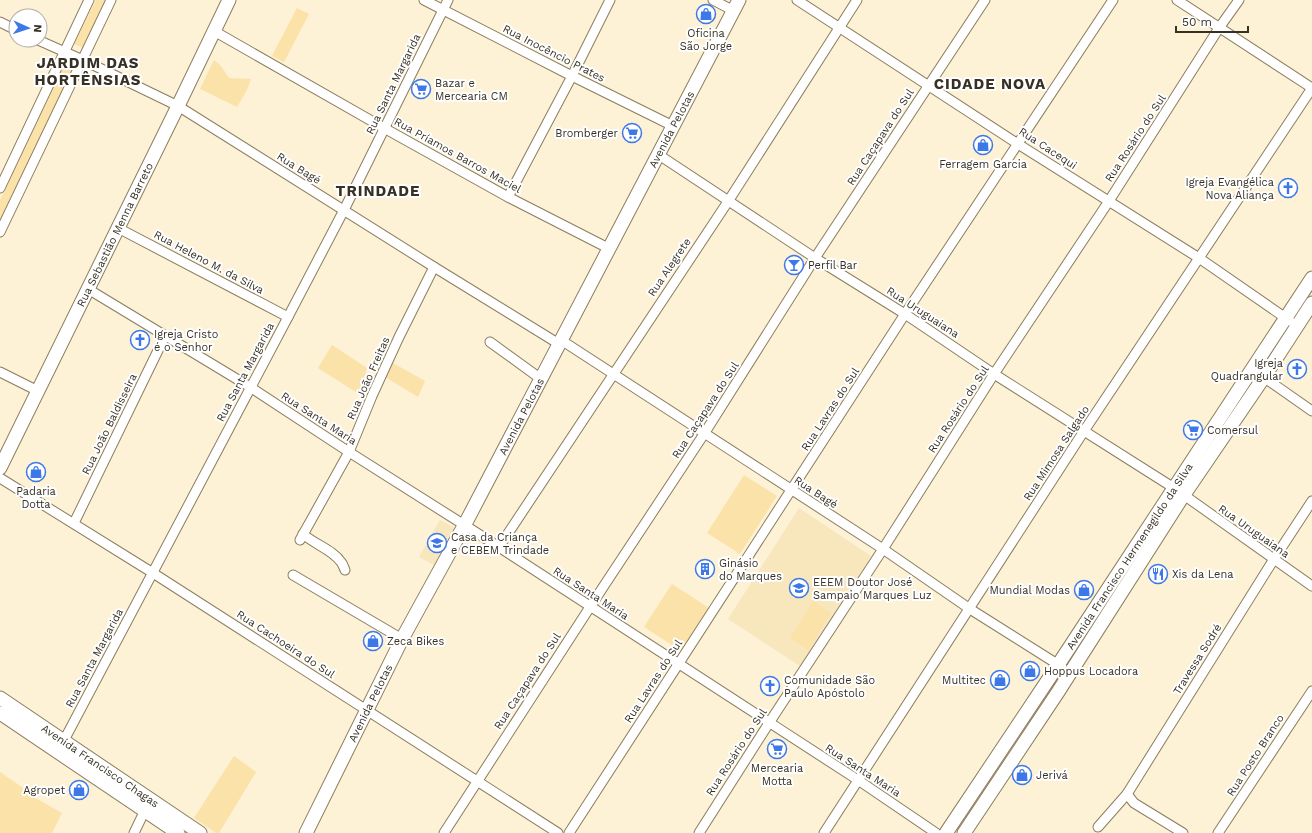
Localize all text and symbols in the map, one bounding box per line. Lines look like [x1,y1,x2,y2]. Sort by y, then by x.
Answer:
shop icon: Oficina São Jorge [695,3,717,25]
north arrow [8,8,48,48]
scale bar [1176,8,1248,34]
text: 50 m [1182,15,1212,29]
street label: Rua Inocêncio Prates [501,22,607,85]
text: N [31,24,44,33]
place label: Oficina São Jorge [680,27,732,53]
street label: Rua Santa Margarida [363,32,423,137]
district label: JARDIM DAS HORTÊNSIAS [34,54,142,89]
district label: CIDADE NOVA [934,75,1046,93]
place label: Bazar e Mercearia CM [435,77,508,103]
supermarket icon: Bazar e Mercearia CM [410,78,432,100]
street label: Rua Caçapava do Sul [844,86,917,188]
street label: Avenida Pelotas [646,89,697,170]
street label: Rua Rosário do Sul [1102,92,1169,184]
street label: Rua Príamos Barros Maciel [392,115,524,196]
supermarket icon: Bromberger [621,122,643,144]
street label: Rua Cacequi [1016,125,1079,172]
place label: Bromberger [555,127,618,140]
shop icon: Ferragem Garcia [972,134,994,156]
street label: Rua Bagé [274,150,323,187]
place label: Ferragem Garcia [939,158,1027,171]
street label: Rua Sebastião Menna Barreto [74,161,156,309]
place label: Igreja Evangélica Nova Aliança [1186,176,1274,202]
church icon: Igreja Evangélica Nova Aliança [1277,177,1299,199]
district label: TRINDADE [336,182,420,200]
street label: Rua Heleno M. da Silva [152,228,266,297]
street label: Rua Alegrete [645,236,694,299]
bar icon: Perfil Bar [783,254,805,276]
place label: Perfil Bar [808,259,858,272]
street label: Rua Uruguaiana [884,284,961,341]
street label: Rua Santa Margarida [214,320,277,424]
place label: Igreja Cristo é o Senhor [154,328,218,354]
church icon: Igreja Cristo é o Senhor [129,329,151,351]
street label: Rua João Freitas [344,335,393,422]
place label: Igreja Quadrangular [1211,357,1284,383]
church icon: Igreja Quadrangular [1286,358,1308,380]
street label: Rua Caçapava do Sul [669,359,742,461]
street label: Rua Rosário do Sul [925,363,992,455]
street label: Rua Lavras do Sul [799,365,863,453]
street label: Rua João Baldisseira [79,372,140,477]
street label: Avenida Pelotas [496,376,547,457]
street label: Rua Santa Maria [279,389,359,448]
street label: Rua Mimosa Salgado [1021,403,1092,503]
supermarket icon: Comersul [1182,419,1204,441]
place label: Comersul [1207,424,1259,437]
shop icon: Padaria Dotta [25,461,47,483]
street label: Avenida Francisco Hermenegildo da Silva [1064,461,1196,652]
street label: Rua Bagé [792,474,840,511]
place label: Padaria Dotta [16,485,56,511]
street label: Rua Uruguaiana [1216,502,1292,561]
place label: Casa da Criança e CEBEM Trindade [451,531,549,557]
school or university icon: Casa da Criança e CEBEM Trindade [426,532,448,554]
place label: Ginásio do Marques [719,557,782,583]
building icon: Ginásio do Marques [694,558,716,580]
restaurant icon: Xis da Lena [1147,563,1169,585]
street label: Rua Santa Maria [551,564,631,623]
place label: Xis da Lena [1172,568,1234,581]
place label: EEEM Doutor José Sampaio Marques Luz [813,576,932,602]
school or university icon: EEEM Doutor José Sampaio Marques Luz [788,577,810,599]
shop icon: Mundial Modas [1073,579,1095,601]
place label: Mundial Modas [989,584,1070,597]
street label: Rua Santa Margarida [63,606,126,710]
street label: Rua Cachoeira do Sul [234,608,338,681]
street label: Travessa Sodré [1170,622,1224,697]
shop icon: Zeca Bikes [362,630,384,652]
street label: Rua Caçapava do Sul [491,630,564,732]
place label: Zeca Bikes [387,635,444,648]
street label: Rua Lavras do Sul [622,637,686,725]
shop icon: Hoppus Locadora [1019,660,1041,682]
street label: Avenida Pelotas [346,662,396,744]
place label: Hoppus Locadora [1044,665,1138,678]
shop icon: Multitec [989,669,1011,691]
place label: Comunidade São Paulo Apóstolo [784,674,875,700]
place label: Multitec [942,674,986,687]
church icon: Comunidade São Paulo Apóstolo [759,675,781,697]
street label: Rua Rosário do Sul [703,706,770,798]
street label: Rua Posto Branco [1224,712,1287,799]
street label: Avenida Francisco Chagas [39,722,161,810]
supermarket icon: Mercearia Motta [766,738,788,760]
street label: Rua Santa Maria [823,741,903,800]
place label: Mercearia Motta [751,762,803,788]
shop icon: Jerivá [1011,764,1033,786]
place label: Jerivá [1036,769,1068,782]
shop icon: Agropet [68,779,90,801]
place label: Agropet [23,784,65,797]

